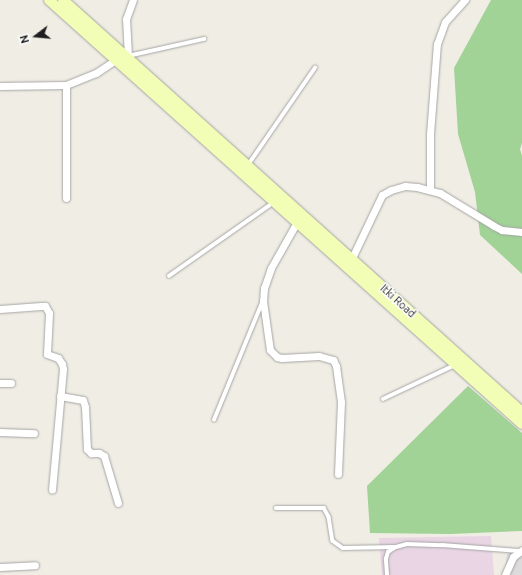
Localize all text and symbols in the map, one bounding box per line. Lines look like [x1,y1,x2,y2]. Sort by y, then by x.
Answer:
north arrow [16,16,56,56]
text: N [18,34,31,45]
street label: Itki Road [378,282,418,320]

